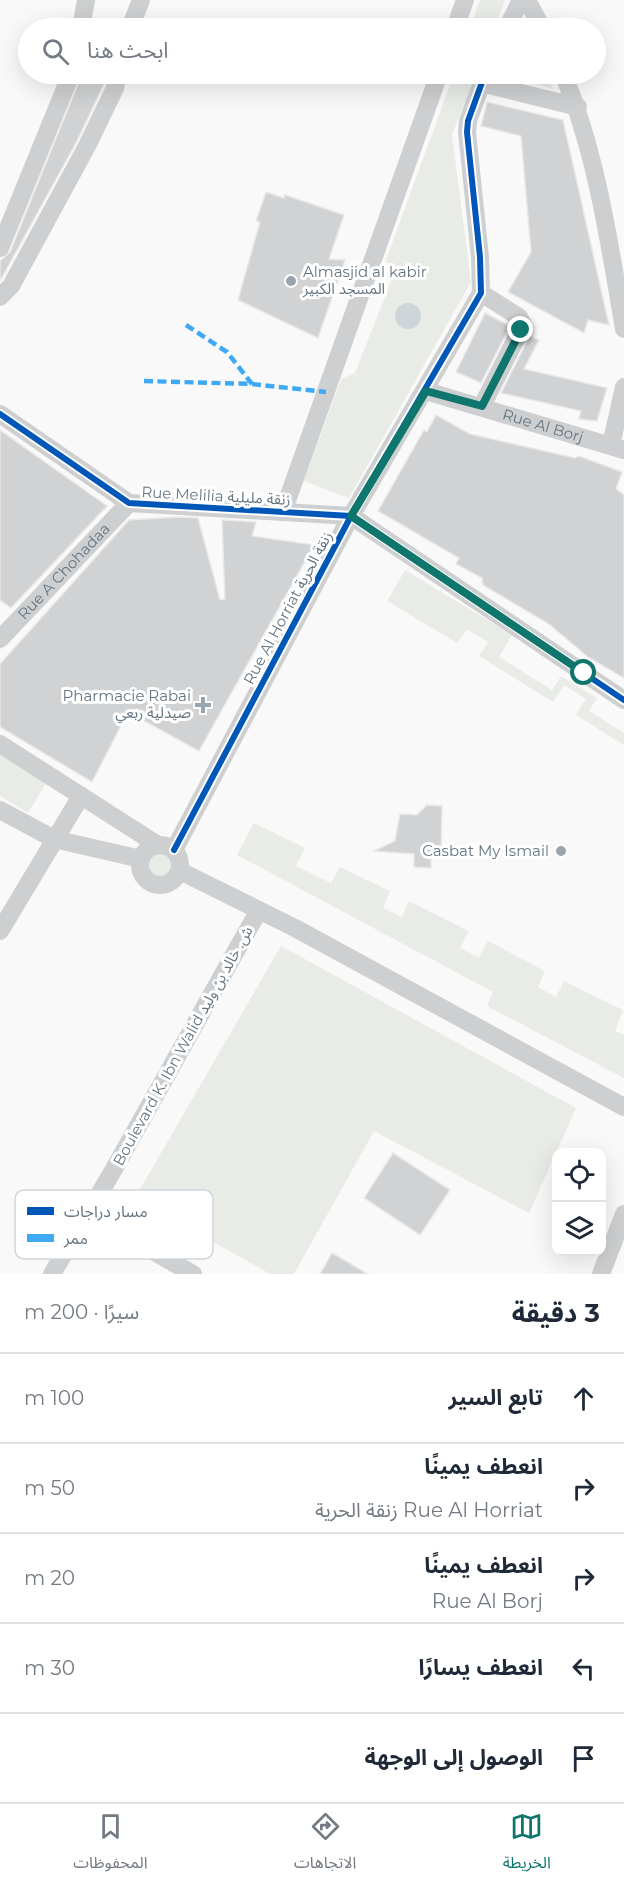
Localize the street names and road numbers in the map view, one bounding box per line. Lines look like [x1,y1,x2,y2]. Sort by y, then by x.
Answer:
street label: Rue Al Borj [500,404,586,446]
street label: Rue Melilia زنقة مليلية [141,482,291,509]
street label: Rue A Chohadaa [13,519,114,623]
street label: Rue Al Horriat زنقة الحرية [239,528,336,688]
street label: Boulevard K. Ibn Walid ش. خالد بن وليد [109,923,257,1169]

